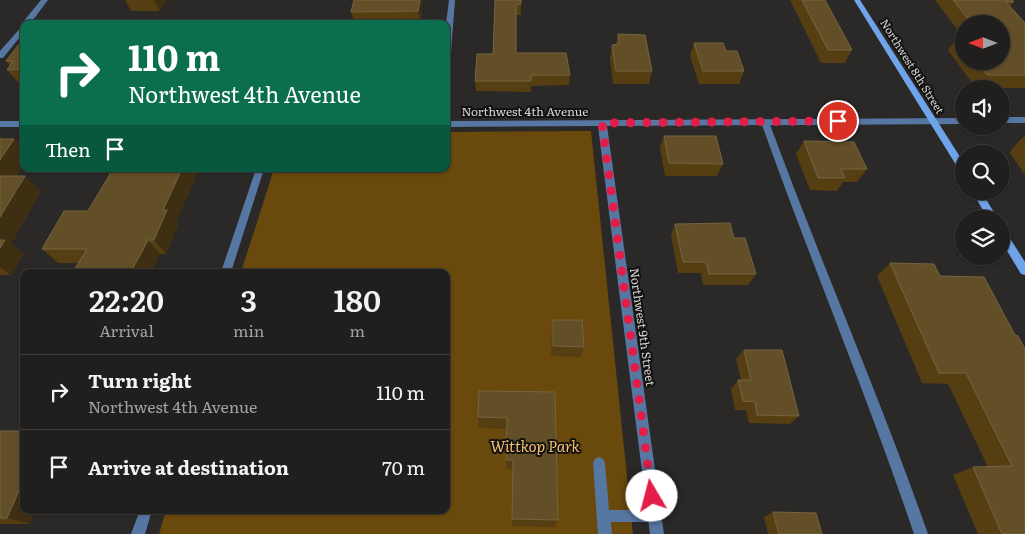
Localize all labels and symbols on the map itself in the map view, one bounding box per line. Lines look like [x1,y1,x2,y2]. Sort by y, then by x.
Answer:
street label: Northwest 8th Street [877,15,949,117]
north arrow [955,15,1010,70]
pin [817,100,859,142]
street label: Northwest 4th Avenue [461,102,589,120]
street label: Northwest 9th Street [626,267,660,387]
park label: Wittkop Park [490,434,581,457]
position arrow [625,469,677,521]

